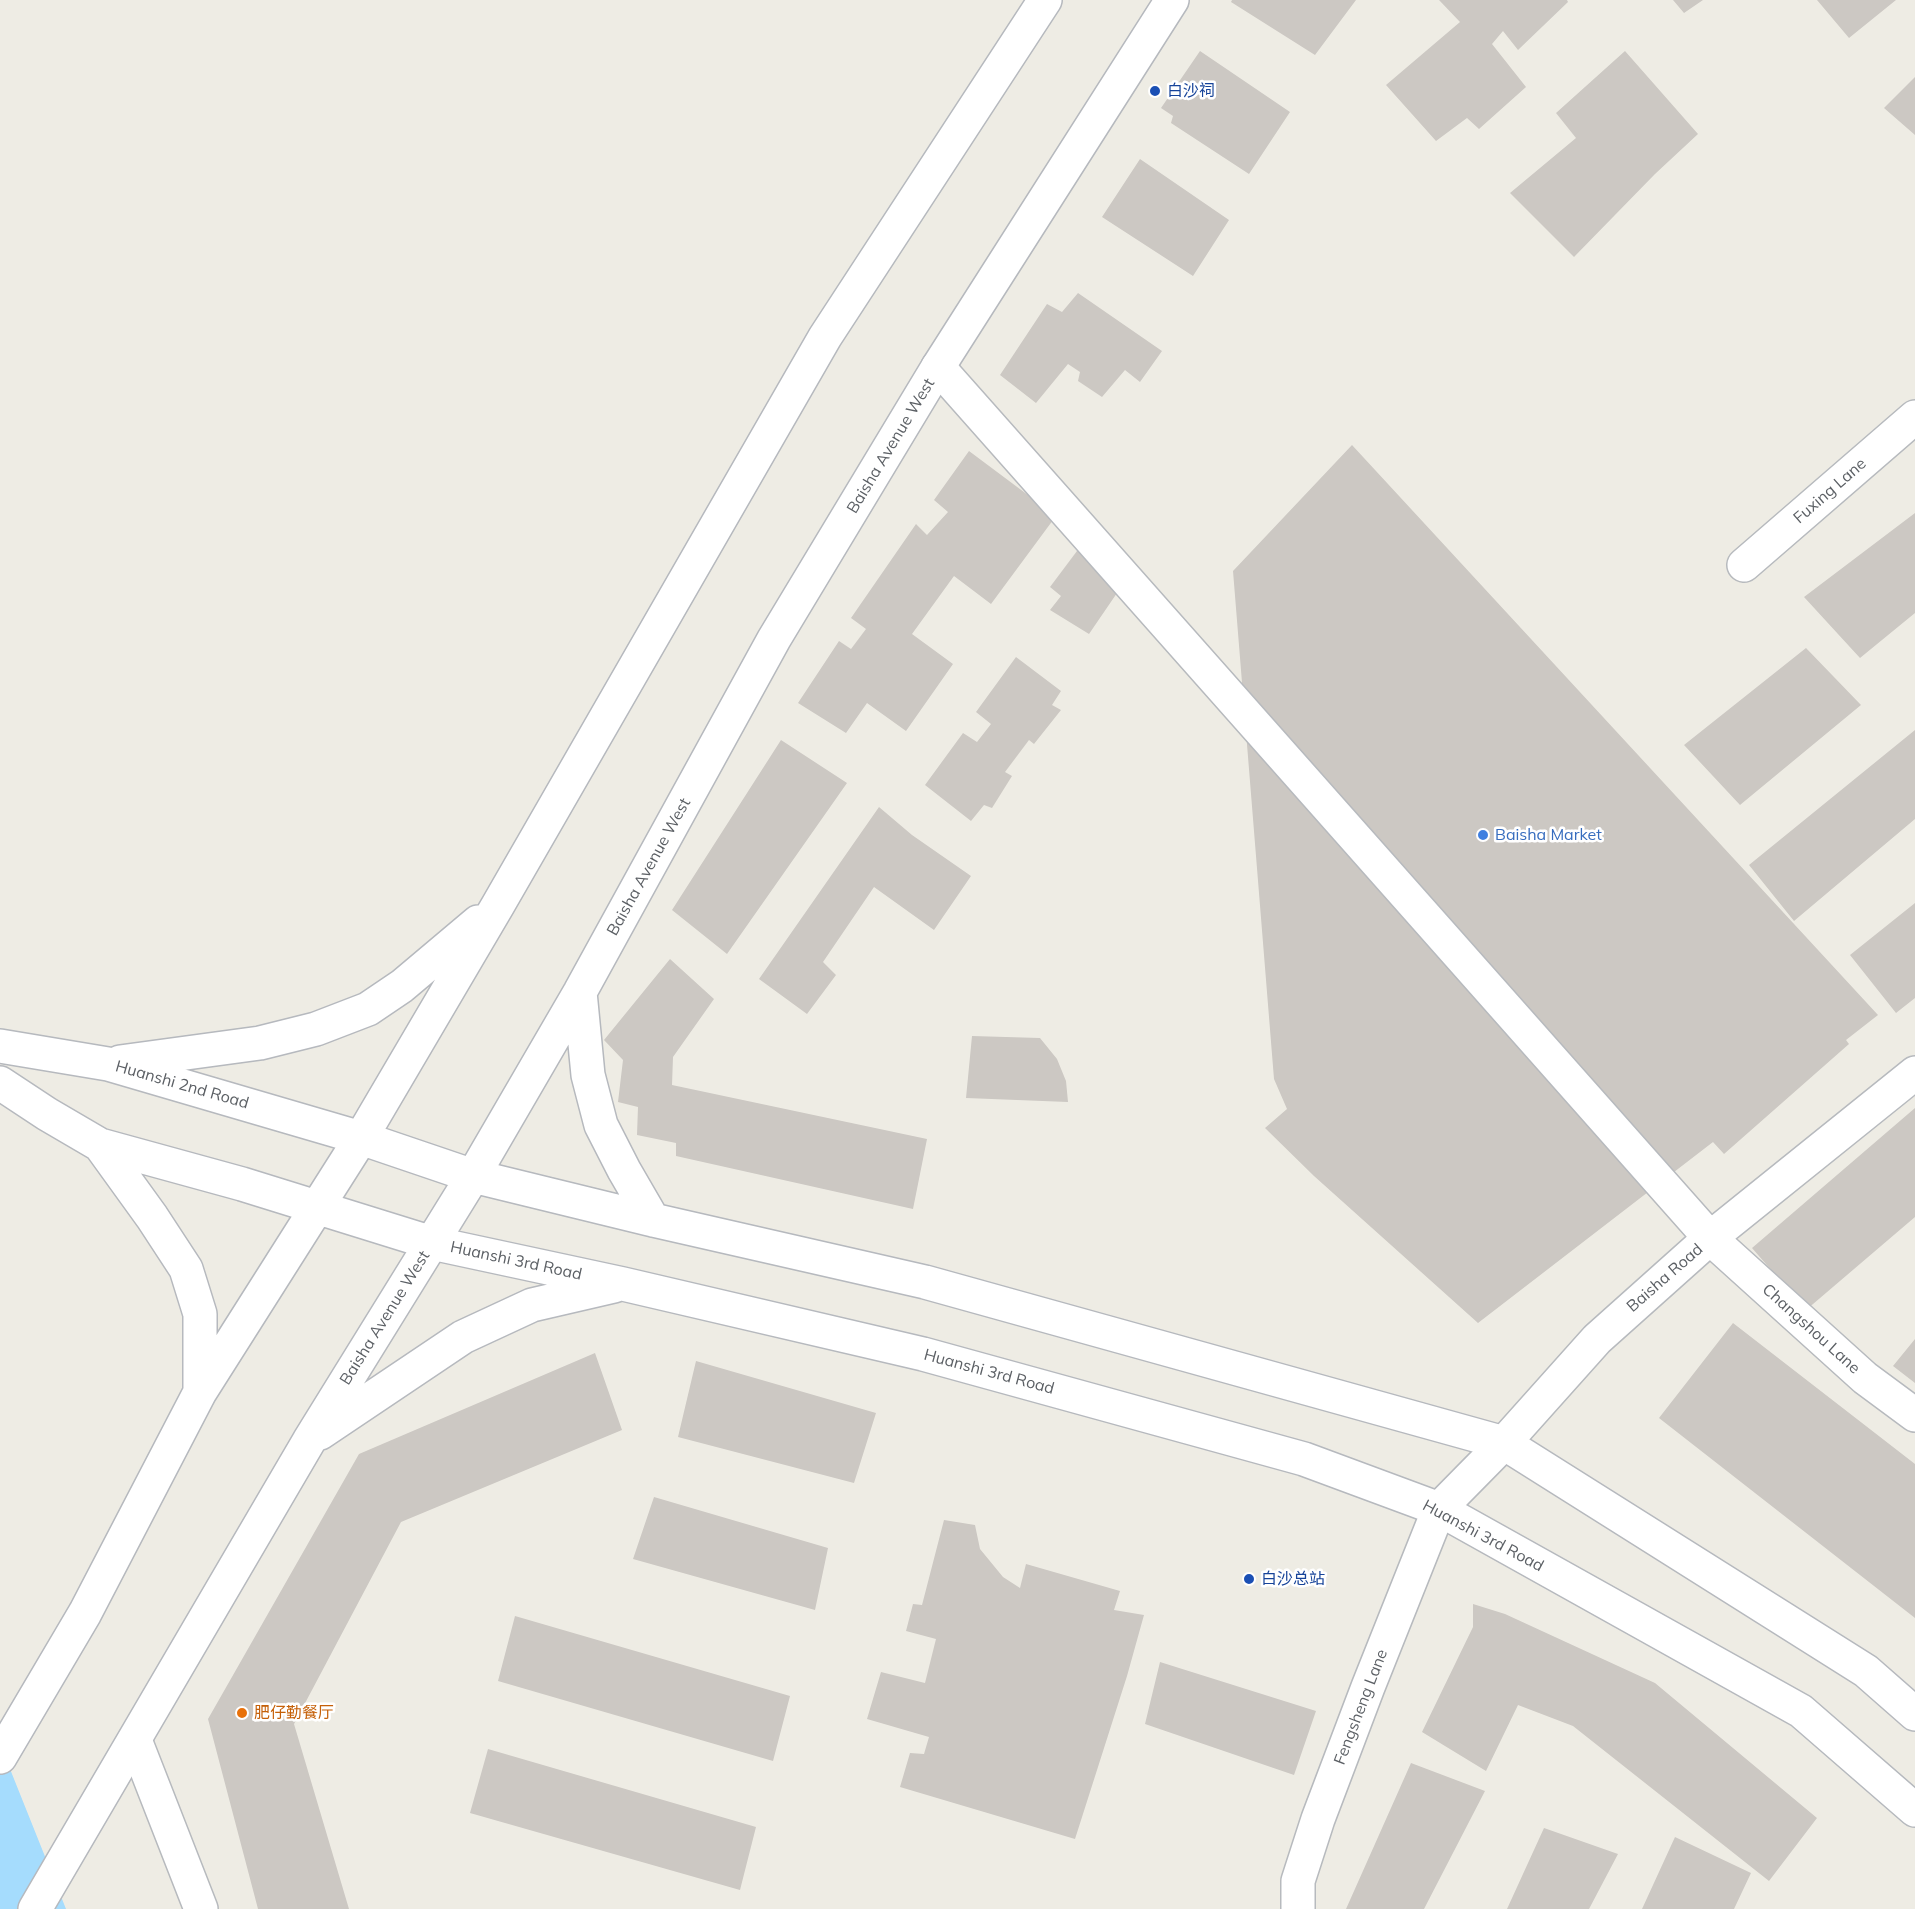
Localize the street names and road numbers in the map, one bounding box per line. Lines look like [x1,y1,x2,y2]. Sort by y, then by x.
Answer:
street label: Baisha Avenue West [843,375,939,517]
street label: Fuxing Lane [1790,454,1870,528]
street label: Baisha Avenue West [603,795,695,939]
street label: Huanshi 2nd Road [113,1057,251,1113]
street label: Huanshi 3rd Road [448,1238,584,1284]
street label: Baisha Road [1623,1240,1707,1316]
street label: Baisha Avenue West [336,1247,434,1389]
street label: Changshou Lane [1758,1280,1864,1378]
street label: Huanshi 3rd Road [922,1345,1056,1399]
street label: Huanshi 3rd Road [1419,1496,1547,1576]
street label: Fengsheng Lane [1330,1647,1392,1767]

